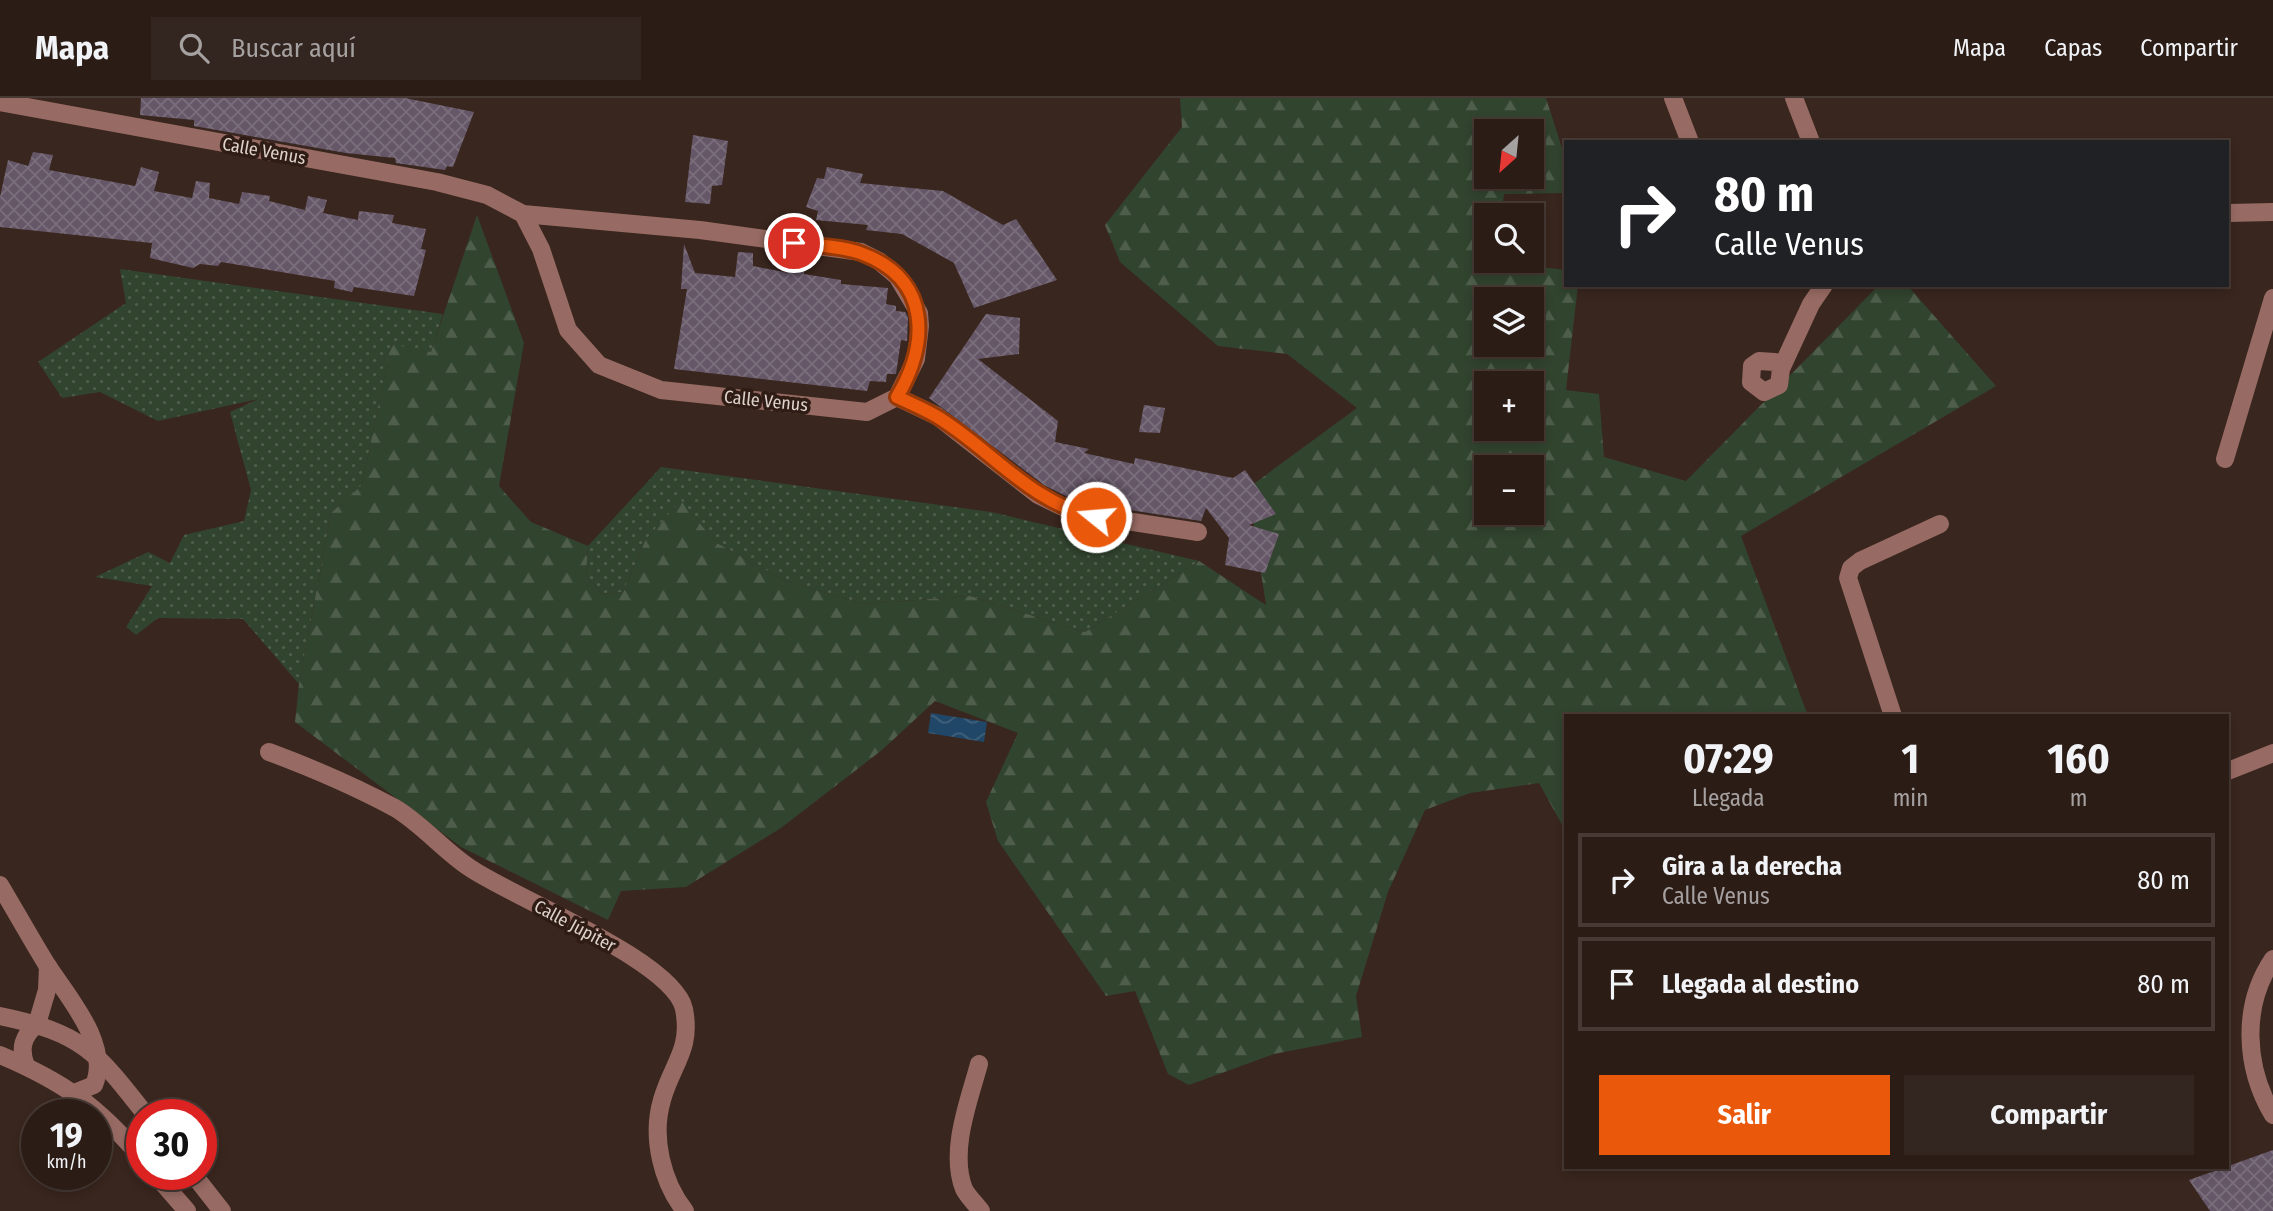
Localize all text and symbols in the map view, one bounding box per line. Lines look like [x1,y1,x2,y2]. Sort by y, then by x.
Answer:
search box [151,17,641,80]
text: Mapa [35,28,109,68]
icon: search [175,29,213,67]
text: Buscar aquí [231,33,356,64]
text: Mapa [1953,34,2006,62]
text: Capas [2044,34,2102,62]
text: Compartir [2140,34,2238,62]
north arrow [1474,119,1544,189]
map controls [1474,119,1544,525]
street label: Calle Venus [221,133,308,169]
text: 80 m [1714,165,1814,224]
icon: right [1599,168,1690,259]
button: search [1474,203,1544,273]
pin [764,213,824,273]
icon: arrive [775,224,813,262]
text: Calle Venus [1714,225,1864,263]
button: layers [1474,287,1544,357]
button: + [1474,371,1544,441]
street label: Calle Venus [723,386,809,416]
button: − [1474,455,1544,525]
position arrow [1059,480,1133,554]
text: 07:29 [1683,734,1774,784]
text: 1 [1902,734,1919,784]
text: 160 [2047,734,2110,784]
text: Llegada [1692,784,1765,812]
text: min [1893,784,1928,812]
text: m [2070,784,2087,812]
text: Gira a la derecha [1662,851,1842,882]
icon: right [1603,861,1641,899]
text: 80 m [2137,865,2190,896]
text: Calle Venus [1662,882,1770,910]
street label: Calle Júpiter [530,895,620,957]
icon: arrive [1603,965,1641,1003]
text: Llegada al destino [1662,969,1859,1000]
text: 80 m [2137,969,2190,1000]
button: Salir [1599,1075,1890,1155]
button: Compartir [1904,1075,2194,1155]
speed limit sign: 30 [126,1099,217,1190]
text: 19 [50,1114,83,1156]
text: km/h [46,1151,87,1173]

